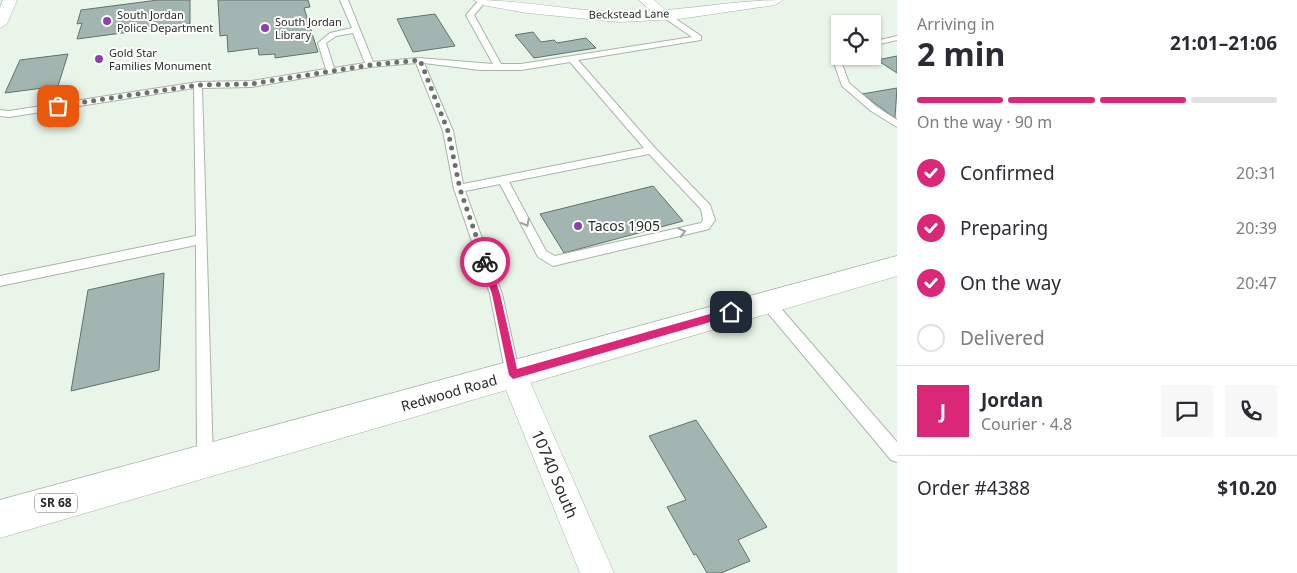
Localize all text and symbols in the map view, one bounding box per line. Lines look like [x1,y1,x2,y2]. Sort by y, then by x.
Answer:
street label: Beckstead Lane [589,5,669,22]
place label: South Jordan Police Department [117,7,213,35]
text: Arriving in [917,13,995,35]
place label: South Jordan Library [275,14,342,42]
marker: South Jordan Police Department [101,15,113,27]
map controls [831,15,881,65]
button: locate [831,15,881,65]
marker: South Jordan Library [259,22,271,34]
text: 21:01–21:06 [1170,30,1277,56]
text: 2 min [917,32,1005,75]
place label: Gold Star Families Monument [109,45,212,73]
marker: Gold Star Families Monument [93,53,105,65]
pin [37,85,79,127]
icon: bag [44,92,72,120]
text: On the way · 90 m [917,111,1052,133]
icon: check [917,159,945,187]
text: Confirmed [960,160,1055,186]
text: 20:31 [1236,162,1277,184]
icon: check [917,214,945,242]
text: Preparing [960,215,1048,241]
place label: Tacos 1905 [588,216,660,235]
text: 20:39 [1236,217,1277,239]
one-way arrow [519,218,529,227]
marker: Tacos 1905 [572,220,584,232]
one-way arrow [677,227,686,238]
courier [460,237,510,287]
icon: bike [471,248,499,276]
icon: check [917,269,945,297]
text: On the way [960,270,1061,296]
text: 20:47 [1236,272,1277,294]
pin [710,291,752,333]
icon: home [717,298,745,326]
text: Delivered [960,325,1045,351]
street label: Redwood Road [399,370,499,415]
button: chat [1161,385,1213,437]
button: phone [1225,385,1277,437]
text: Jordan [981,387,1043,413]
text: J [940,398,946,424]
text: Courier · 4.8 [981,413,1072,435]
street label: 10740 South [527,426,583,522]
text: Order #4388 [917,475,1030,501]
text: $10.20 [1217,475,1277,501]
road number: SR 68 [35,493,77,512]

